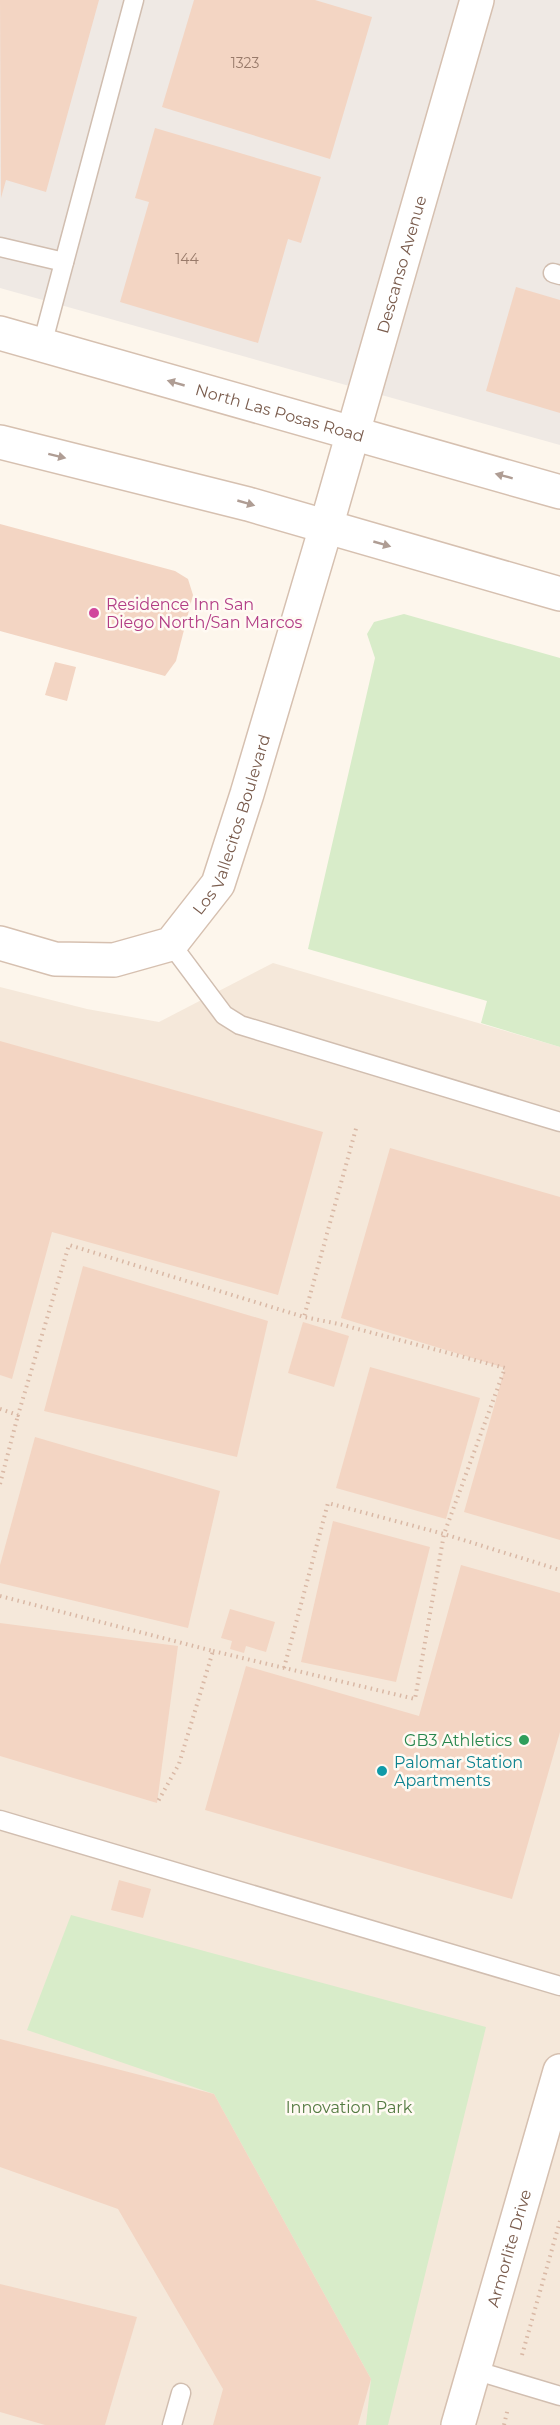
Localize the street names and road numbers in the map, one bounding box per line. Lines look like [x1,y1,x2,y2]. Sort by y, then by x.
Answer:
street label: Descanso Avenue [373,193,430,335]
street label: North Las Posas Road [193,379,367,445]
street label: Los Vallecitos Boulevard [188,732,274,918]
street label: Armorlite Drive [483,2187,535,2309]

